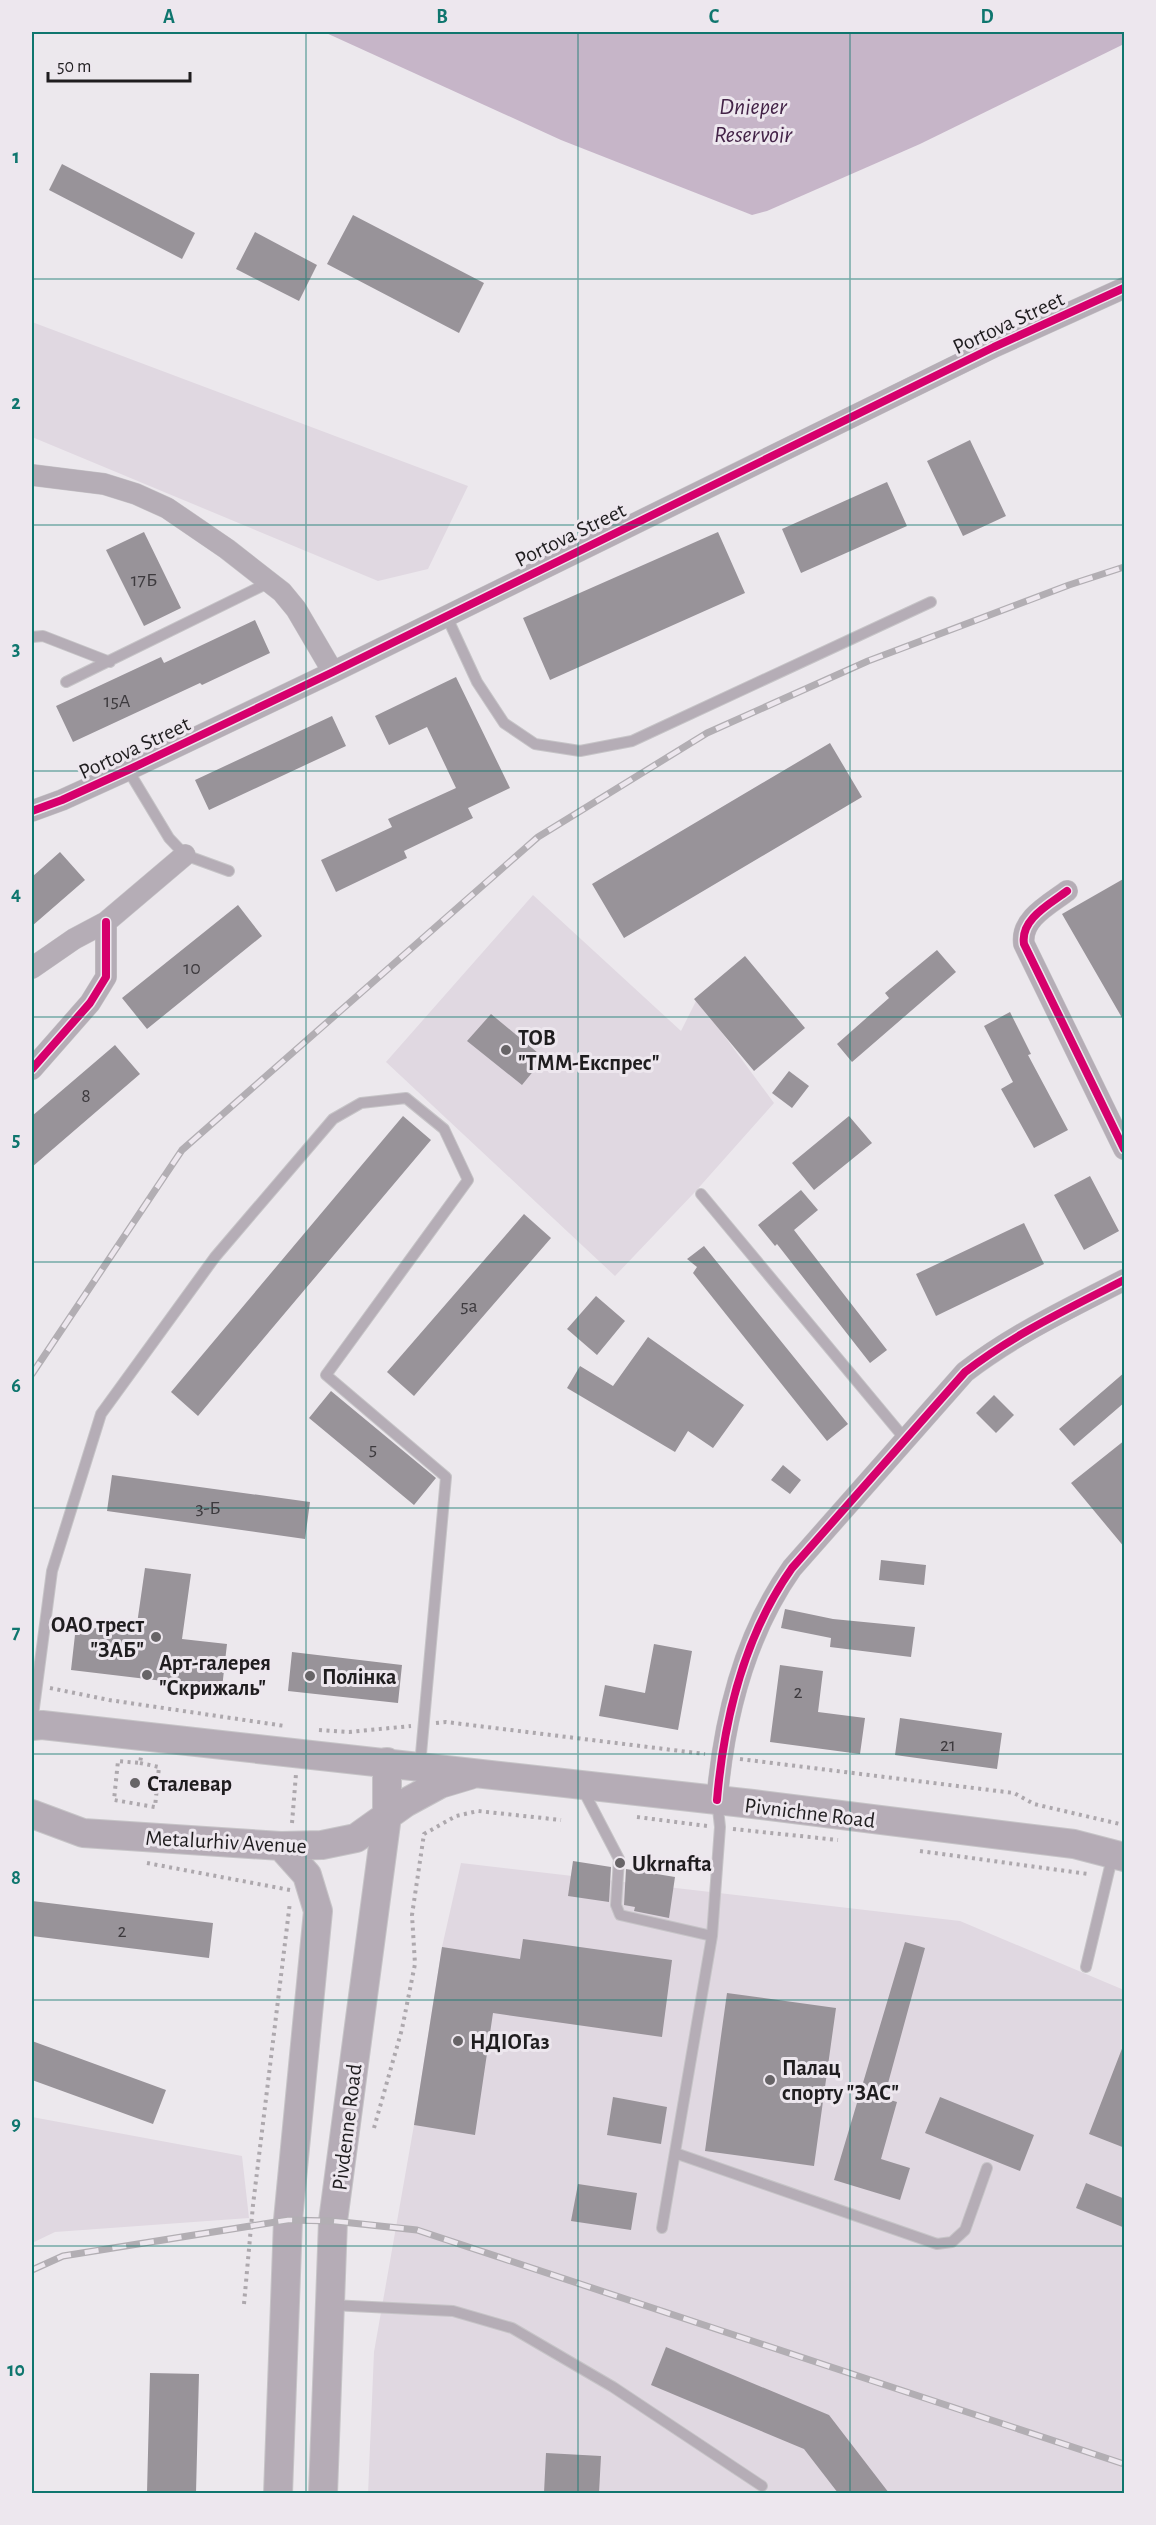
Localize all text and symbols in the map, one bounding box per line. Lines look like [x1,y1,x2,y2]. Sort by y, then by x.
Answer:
text: A [163,7,175,27]
text: B [436,7,448,27]
text: C [709,7,720,27]
text: D [980,7,994,27]
scale bar [48,45,190,83]
text: 50 m [57,58,91,76]
water label: Dnieper Reservoir [714,95,793,147]
text: 1 [12,147,20,167]
street label: Portova Street [949,288,1067,358]
text: 2 [11,393,21,413]
street label: Portova Street [512,499,629,571]
house number: 17Б [131,570,157,590]
text: 3 [12,639,20,659]
house number: 15А [104,691,131,711]
street label: Portova Street [75,713,193,783]
text: 4 [11,884,21,904]
house number: 10 [183,958,201,978]
place label: ТОВ "ТММ-Експрес" [518,1027,660,1074]
marker: ТОВ "ТММ-Експрес" [499,1043,513,1057]
house number: 8 [81,1086,91,1106]
text: 5 [12,1130,20,1150]
house number: 5а [460,1296,478,1316]
text: 6 [11,1376,21,1396]
house number: 5 [369,1439,377,1459]
house number: 3-Б [195,1498,221,1518]
place label: ОАО трест "ЗАБ" [51,1614,144,1661]
text: 7 [12,1622,21,1642]
marker: ОАО трест "ЗАБ" [149,1630,163,1644]
place label: Арт-галерея "Скрижаль" [159,1652,271,1699]
place label: Полінка [322,1666,396,1688]
marker: Арт-галерея "Скрижаль" [140,1668,154,1682]
marker: Полінка [303,1669,317,1683]
house number: 2 [793,1682,803,1702]
house number: 21 [940,1735,956,1755]
place label: Сталевар [147,1773,232,1795]
marker: Сталевар [128,1776,142,1790]
street label: Pivnichne Road [743,1794,876,1832]
street label: Metalurhiv Avenue [145,1827,307,1857]
place label: Ukrnafta [632,1853,712,1875]
marker: Ukrnafta [613,1856,627,1870]
text: 8 [11,1868,21,1888]
house number: 2 [117,1921,127,1941]
place label: НДІОГаз [470,2031,550,2053]
marker: НДІОГаз [451,2034,465,2048]
place label: Палац спорту "ЗАС" [782,2057,899,2105]
street label: Pivdenne Road [328,2063,366,2192]
marker: Палац спорту "ЗАС" [763,2073,777,2087]
text: 9 [11,2114,21,2134]
text: 10 [7,2360,25,2380]

